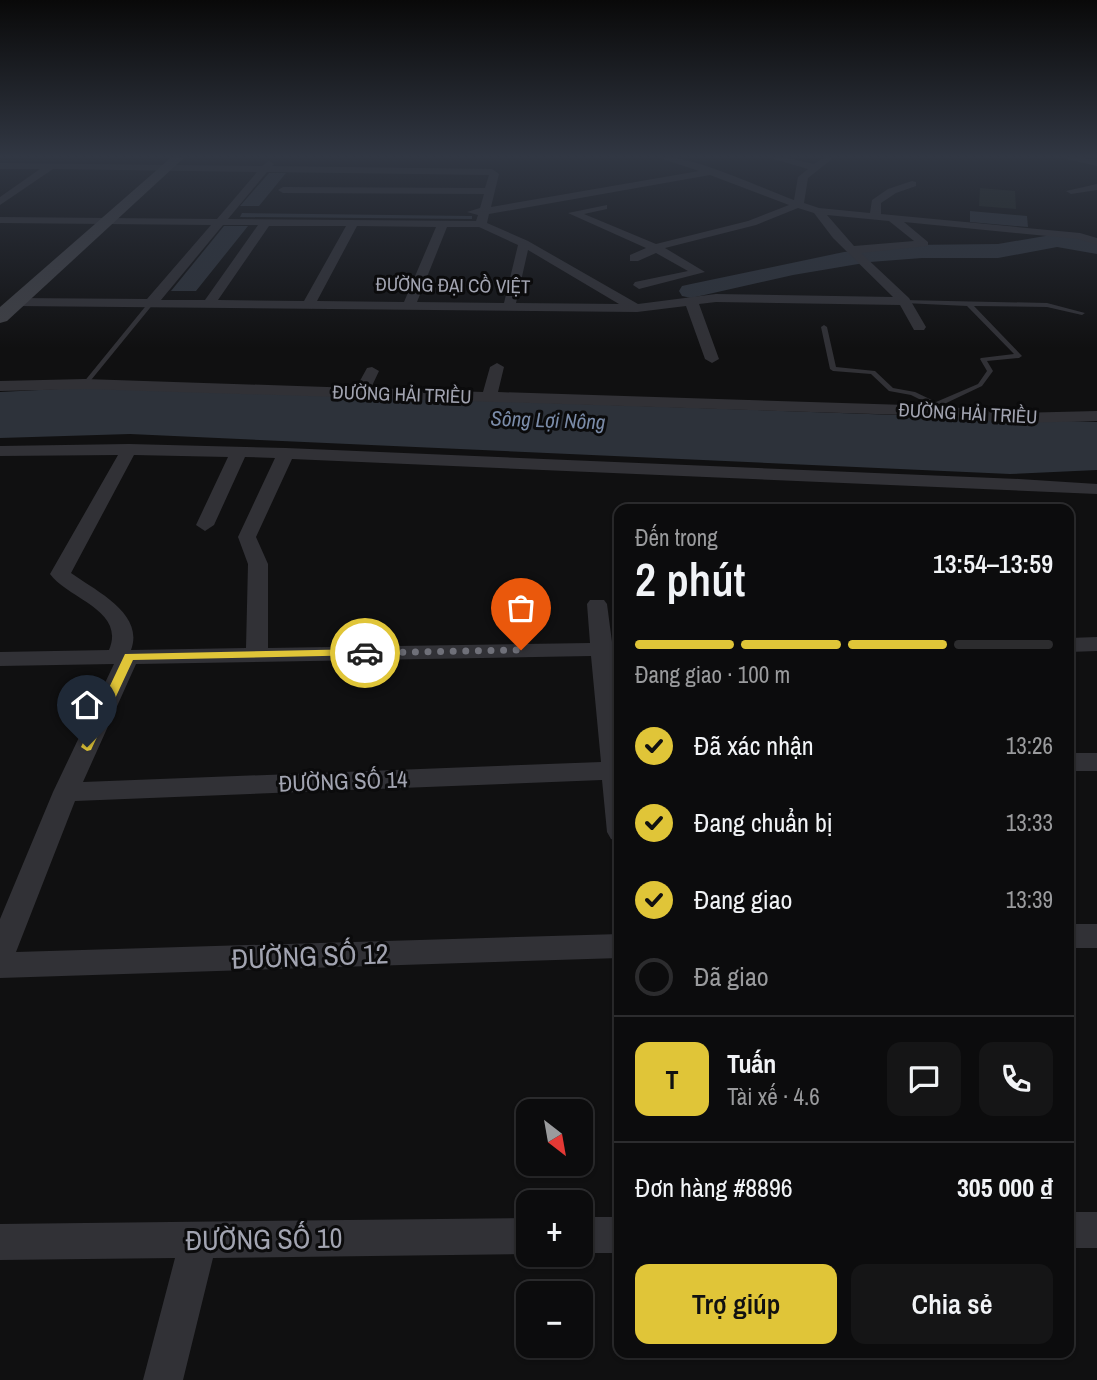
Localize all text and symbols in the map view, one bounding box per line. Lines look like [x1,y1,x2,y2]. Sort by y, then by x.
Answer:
street label: ĐƯỜNG ĐẠI CỒ VIỆT [375,271,531,299]
street label: ĐƯỜNG HẢI TRIỀU [332,379,472,409]
street label: ĐƯỜNG HẢI TRIỀU [898,396,1038,430]
water label: Sông Lợi Nông [490,404,606,437]
text: Đến trong [635,522,718,553]
text: 13:54–13:59 [933,546,1053,581]
text: 2 phút [635,548,745,610]
pin [491,578,551,650]
icon: bag [502,589,540,627]
courier [330,618,400,688]
icon: car [346,634,384,672]
text: Đang giao · 100 m [635,659,790,690]
pin [57,675,117,747]
icon: home [68,686,106,724]
icon: check [635,727,673,765]
text: Đã xác nhận [694,728,814,763]
text: 13:26 [1006,730,1053,761]
street label: ĐƯỜNG SỐ 14 [278,763,408,799]
icon: check [635,804,673,842]
text: Đang chuẩn bị [694,805,833,840]
text: 13:33 [1006,807,1053,838]
icon: check [635,881,673,919]
text: Đang giao [694,882,792,917]
text: 13:39 [1006,884,1053,915]
street label: ĐƯỜNG SỐ 12 [231,934,389,978]
text: Đã giao [694,959,769,994]
button: chat [887,1042,961,1116]
button: phone [979,1042,1053,1116]
text: Tuấn [727,1046,776,1081]
text: T [665,1062,679,1097]
text: Tài xế · 4.6 [727,1081,820,1112]
north arrow [516,1099,593,1176]
map controls [516,1099,593,1358]
text: Đơn hàng #8896 [635,1170,793,1205]
text: 305 000 ₫ [957,1170,1053,1205]
button: + [516,1190,593,1267]
street label: ĐƯỜNG SỐ 10 [185,1219,343,1259]
button: Trợ giúp [635,1264,837,1344]
button: Chia sẻ [851,1264,1053,1344]
button: − [516,1281,593,1358]

